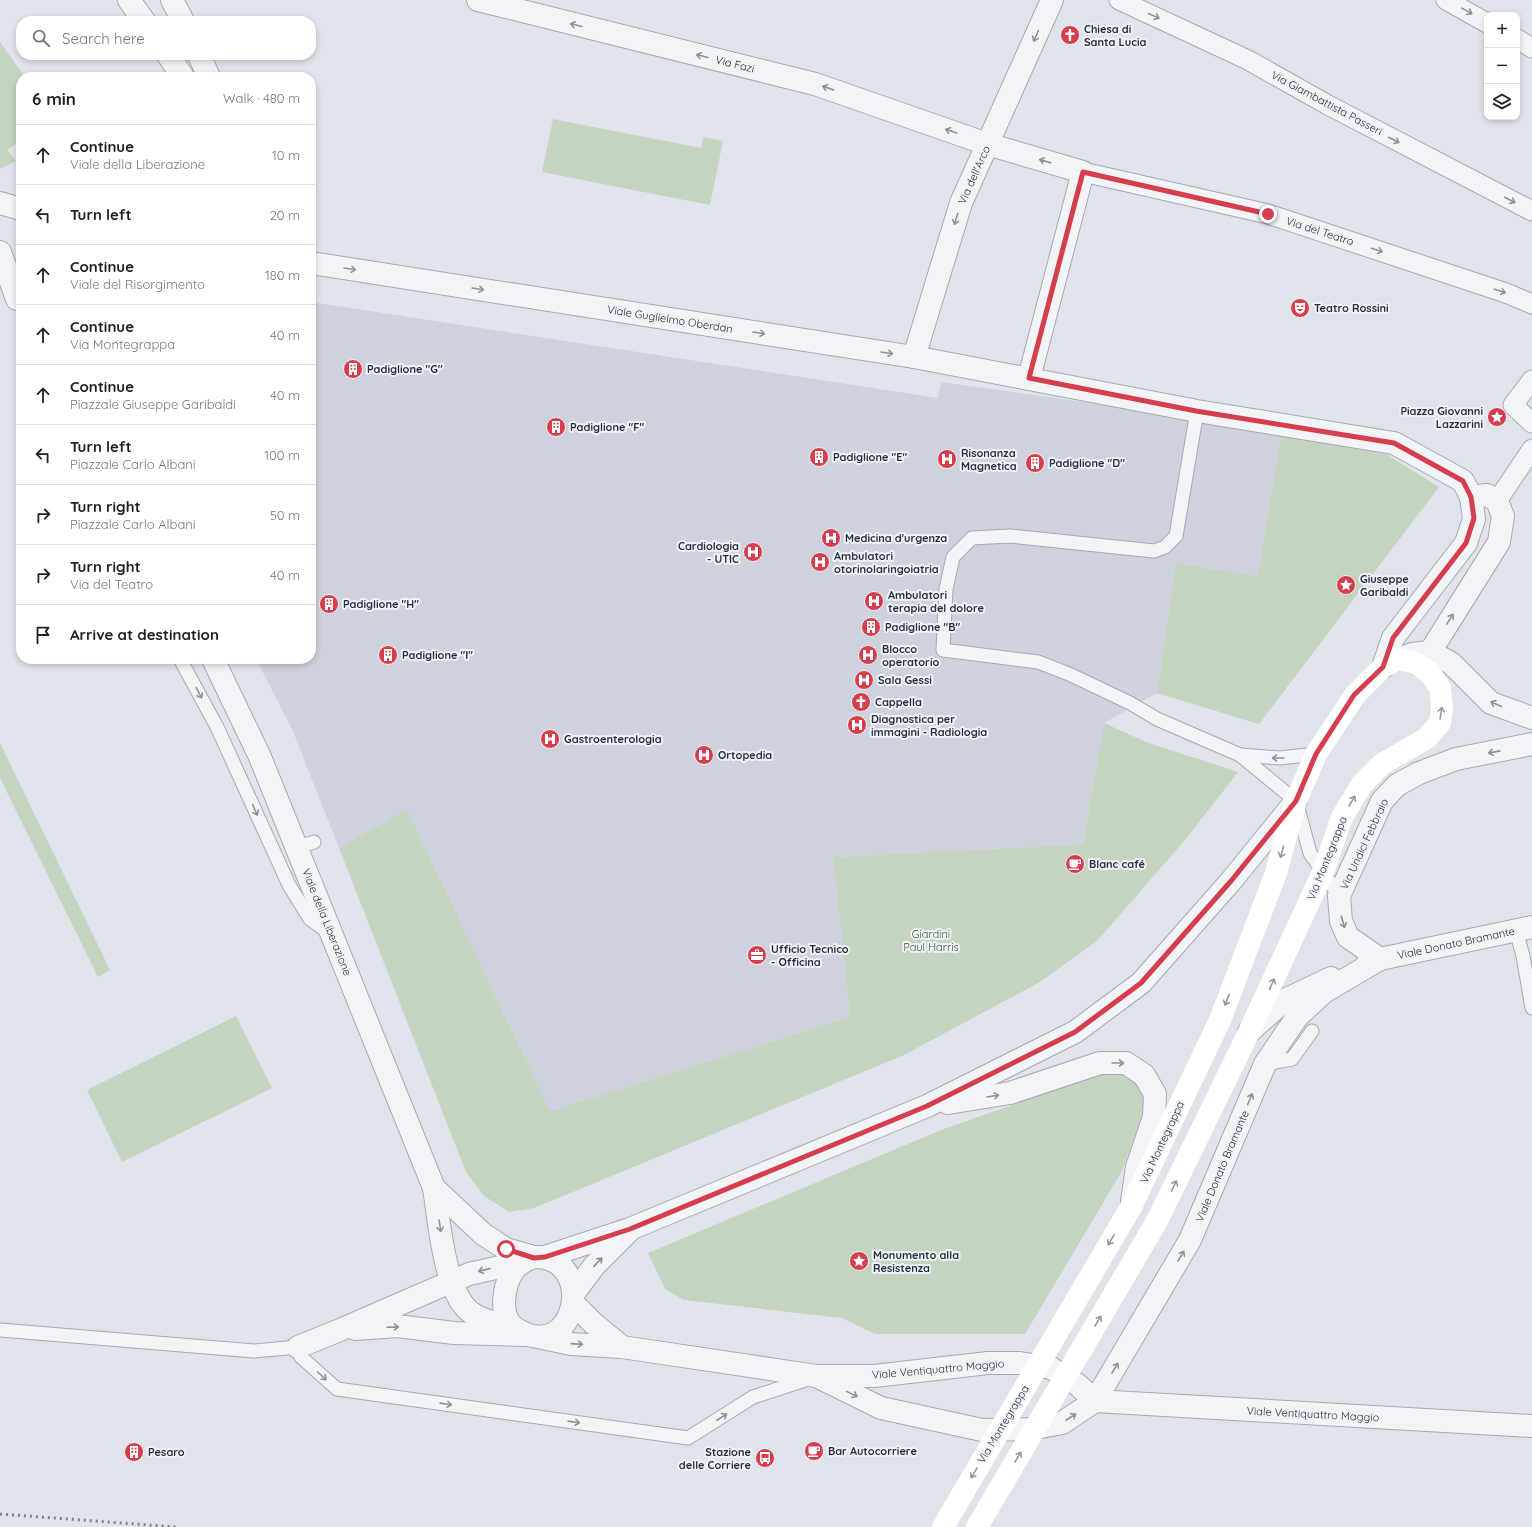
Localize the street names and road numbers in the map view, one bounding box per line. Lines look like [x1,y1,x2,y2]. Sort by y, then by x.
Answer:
street label: Via Fazi [714,52,756,76]
street label: Via Giambattista Passeri [1269,68,1385,138]
street label: Via dell'Arco [955,143,993,207]
street label: Via del Teatro [1284,213,1356,249]
street label: Viale Guglielmo Oberdan [606,302,734,336]
street label: Via Undici Febbraio [1337,796,1391,892]
street label: Via Montegrappa [1304,814,1350,902]
street label: Viale della Liberazione [299,866,355,978]
street label: Viale Donato Bramante [1396,924,1516,962]
street label: Via Montegrappa [1137,1099,1187,1185]
street label: Viale Donato Bramante [1192,1108,1252,1224]
street label: Viale Ventiquattro Maggio [871,1356,1005,1382]
street label: Via Montegrappa [974,1382,1032,1466]
street label: Viale Ventiquattro Maggio [1246,1404,1380,1424]

